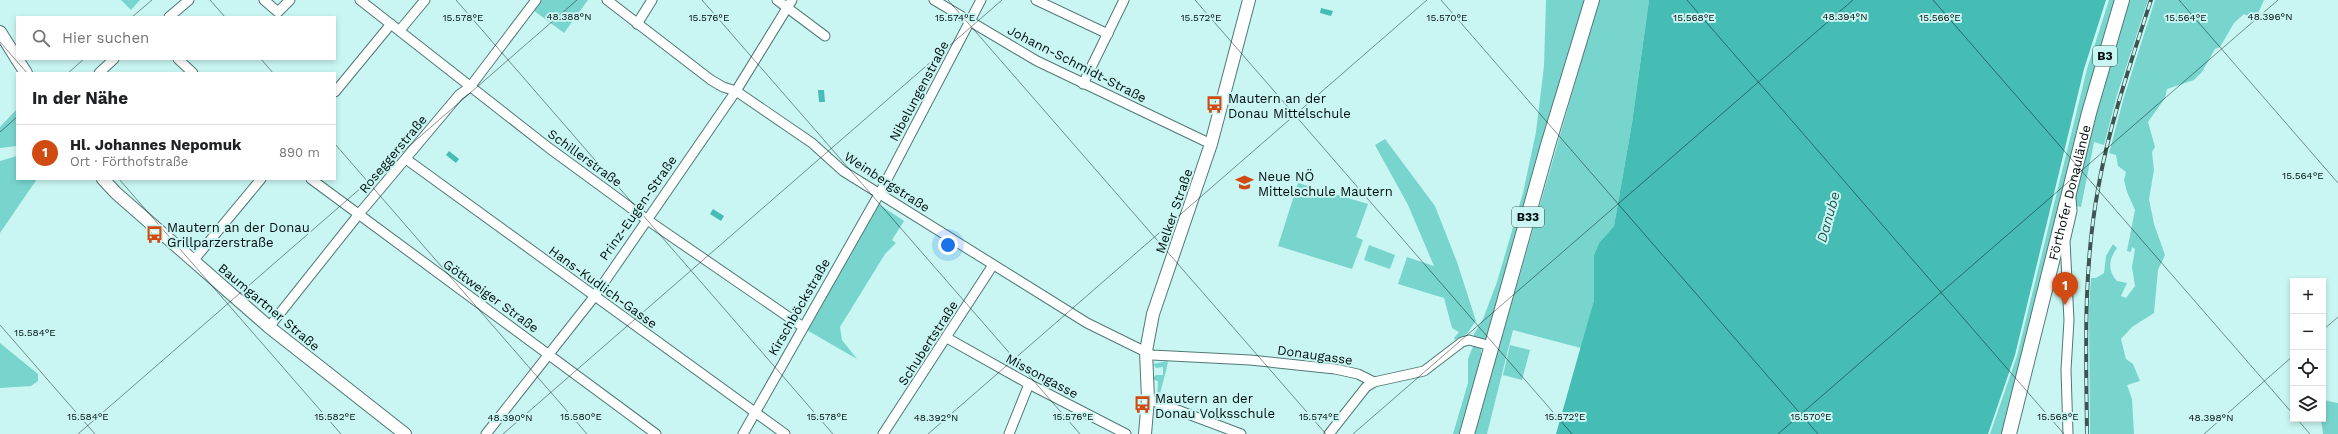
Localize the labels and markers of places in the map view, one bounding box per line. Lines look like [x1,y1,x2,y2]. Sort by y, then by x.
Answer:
place label: Mautern an der Donau Mittelschule [1228,91,1351,121]
bus stop icon: Mautern an der Donau Mittelschule [1205,95,1225,115]
place label: Neue NÖ Mittelschule Mautern [1258,169,1393,199]
school or university icon: Neue NÖ Mittelschule Mautern [1235,173,1255,193]
place label: Mautern an der Donau Grillparzerstraße [167,220,310,250]
bus stop icon: Mautern an der Donau Grillparzerstraße [144,224,164,244]
pin: 1 [2052,272,2078,305]
place label: Mautern an der Donau Volksschule [1155,391,1275,421]
bus stop icon: Mautern an der Donau Volksschule [1132,395,1152,415]

